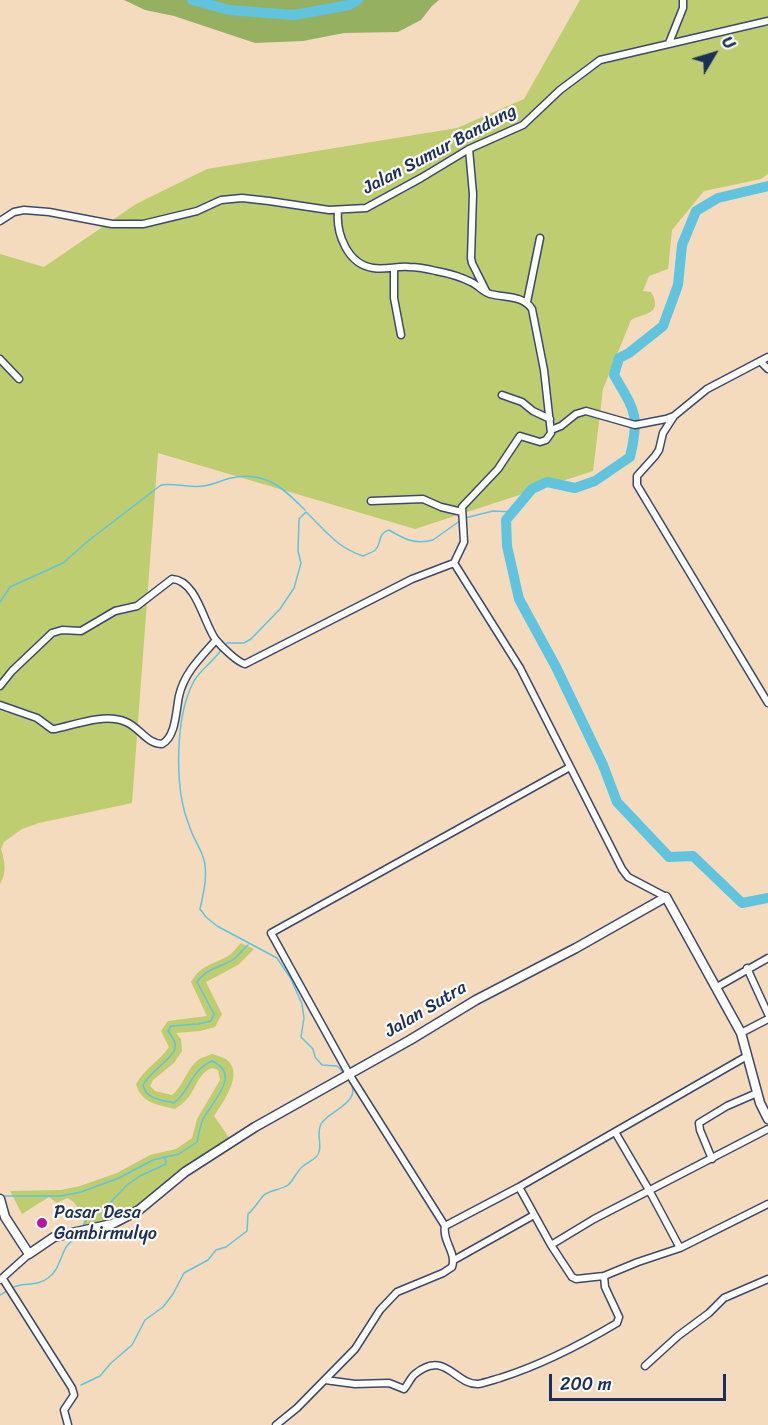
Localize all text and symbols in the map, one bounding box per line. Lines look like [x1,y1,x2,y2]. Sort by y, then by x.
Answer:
north arrow [684,24,744,84]
text: U [714,30,743,56]
street label: Jalan Sumur Bandung [360,100,520,200]
street label: Jalan Sutra [381,977,471,1043]
place label: Pasar Desa Gambirmulyo [54,1202,157,1244]
marker: Pasar Desa Gambirmulyo [35,1216,49,1230]
scale bar [552,1362,729,1400]
text: 200 m [560,1368,612,1400]

